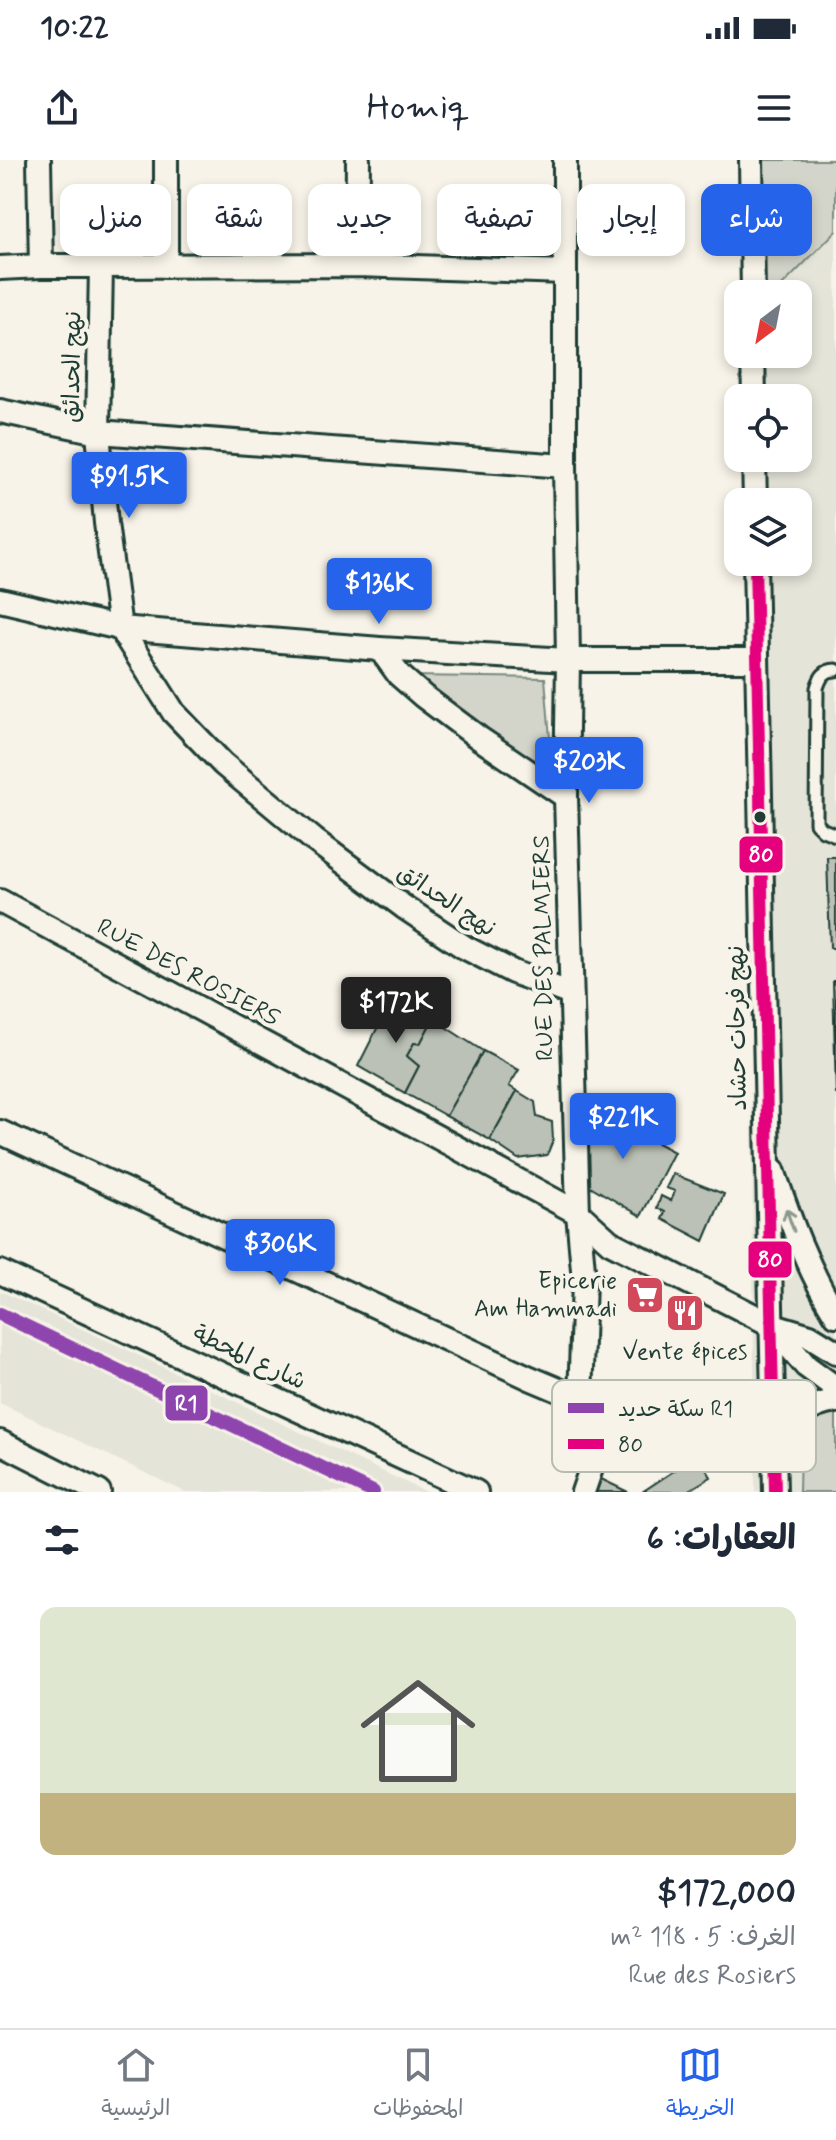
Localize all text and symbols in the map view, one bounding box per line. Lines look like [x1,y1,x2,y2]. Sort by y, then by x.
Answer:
text: 10:22 [40,9,109,48]
text: Homiq [366,85,470,132]
icon: share [40,86,84,130]
icon: menu [752,86,796,130]
chip: منزل [60,184,171,256]
chip: شقة [187,184,292,256]
chip: جديد [308,184,421,256]
chip: تصفية [437,184,561,256]
chip: إيجار [577,184,685,256]
chip: شراء [701,184,812,256]
north arrow [724,280,812,368]
map controls [724,280,812,576]
street label: نهج الحدائق [57,311,89,423]
button: locate [724,384,812,472]
pin: $91.5K [64,452,194,520]
text: $91.5K [90,461,168,495]
button: layers [724,488,812,576]
pin: $136K [323,558,435,626]
text: $136K [345,567,413,601]
pin: $203K [533,737,645,805]
text: $203K [553,746,625,780]
unlabelled marker [752,809,768,825]
street label: RUE DES PALMIERS [527,835,561,1061]
line badge: 80 [738,835,784,874]
text: 80 [749,842,774,870]
street label: نهج الحدائق [391,857,501,945]
street label: RUE DES ROSIERS [91,912,285,1034]
street label: نهج فرحات حشاد [721,945,755,1111]
pin: $172K [340,977,452,1045]
text: $172K [359,986,433,1020]
pin: $221K [567,1093,679,1161]
text: $221K [588,1102,658,1136]
one-way arrow [782,1208,797,1233]
pin: $306K [224,1219,336,1287]
text: $306K [244,1228,316,1262]
line badge: 80 [747,1240,793,1279]
text: 80 [758,1247,783,1275]
place label: Epicerie Am Hammadi [474,1266,617,1325]
supermarket icon: Epicerie Am Hammadi [624,1274,666,1316]
restaurant icon: Vente épices [664,1292,706,1334]
street label: شارع المحطة [187,1318,311,1398]
place label: Vente épices [623,1337,747,1368]
legend [552,1380,816,1472]
line badge: R1 [164,1384,209,1422]
text: R1 [175,1391,197,1419]
text: سكة حديد R1 [618,1396,733,1424]
text: 80 [618,1432,643,1460]
text: العقارات: 6 [646,1517,796,1562]
icon: filters [40,1518,84,1562]
icon: home [346,1659,490,1803]
text: $172,000 [657,1871,796,1916]
text: الغرف: 5 · 118 m² [610,1921,796,1955]
text: Rue des Rosiers [628,1959,796,1993]
tab: الرئيسية [101,2043,170,2127]
tab: المحفوظات [373,2043,464,2127]
tab: الخريطة [666,2043,735,2127]

